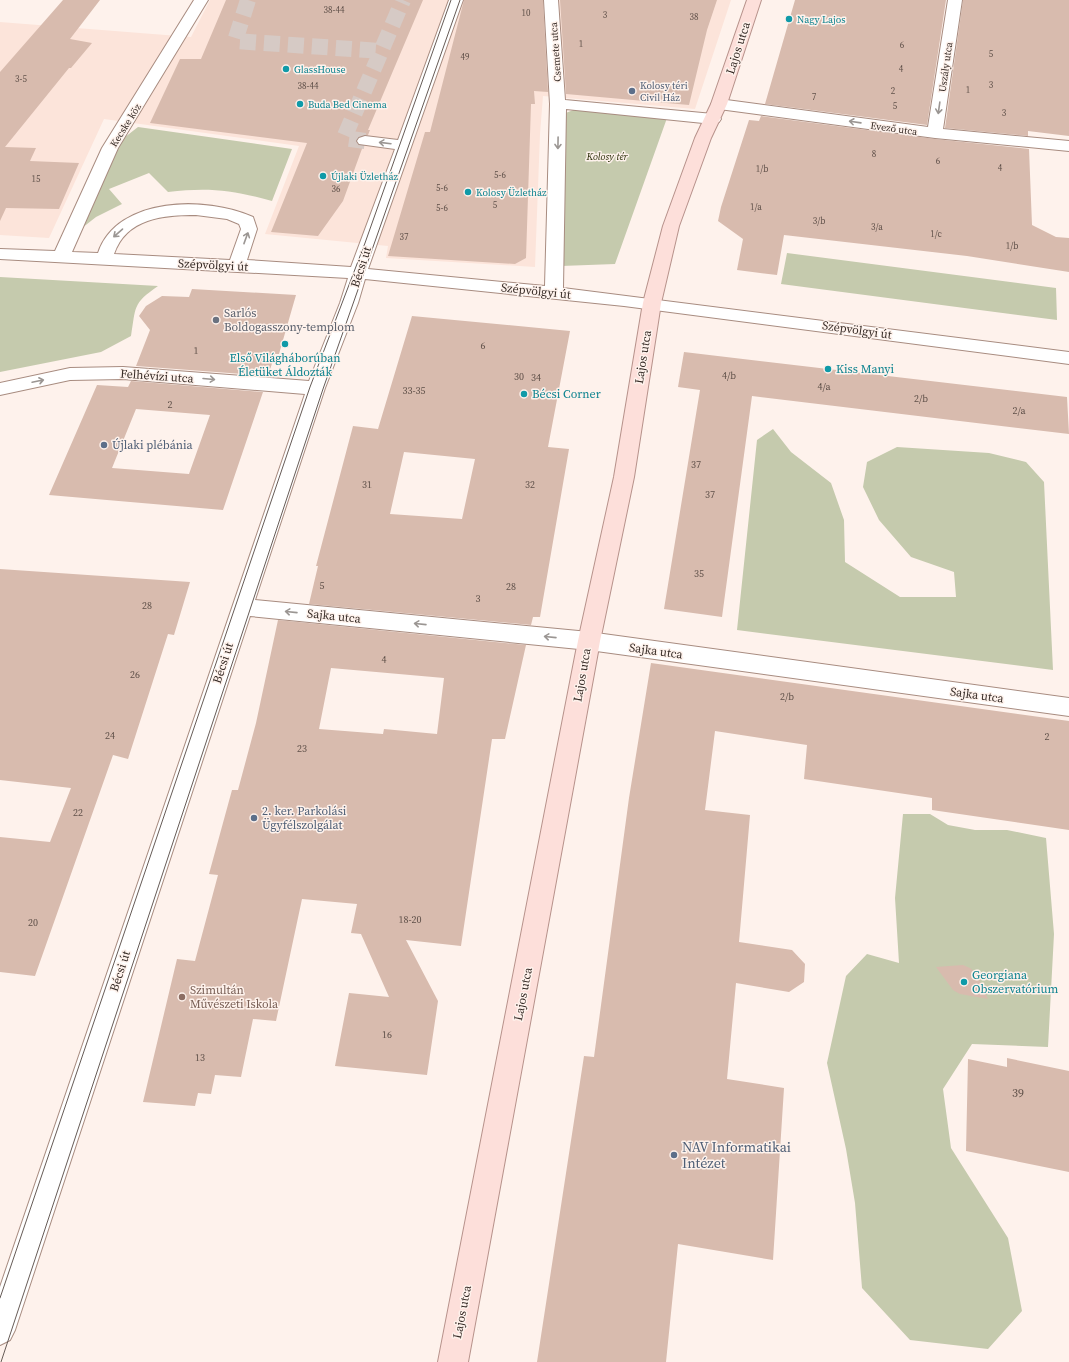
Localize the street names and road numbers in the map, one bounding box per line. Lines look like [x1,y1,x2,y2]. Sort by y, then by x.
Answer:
street label: Lajos utca [722,19,754,76]
street label: Csemete utca [547,21,564,82]
street label: Uszály utca [936,40,956,93]
street label: Kecske köz [107,101,144,149]
street label: Evező utca [870,119,919,138]
street label: Bécsi út [347,244,375,289]
street label: Szépvölgyi út [178,255,249,275]
street label: Szépvölgyi út [500,279,572,303]
street label: Szépvölgyi út [821,317,893,343]
street label: Lajos utca [631,328,655,385]
street label: Felhévízi utca [120,365,195,387]
street label: Sajka utca [306,605,363,627]
street label: Sajka utca [628,639,685,663]
street label: Bécsi út [209,640,237,685]
street label: Lajos utca [569,646,595,703]
street label: Sajka utca [949,683,1006,707]
street label: Bécsi út [106,948,134,993]
street label: Lajos utca [510,965,536,1022]
street label: Lajos utca [449,1283,475,1340]

